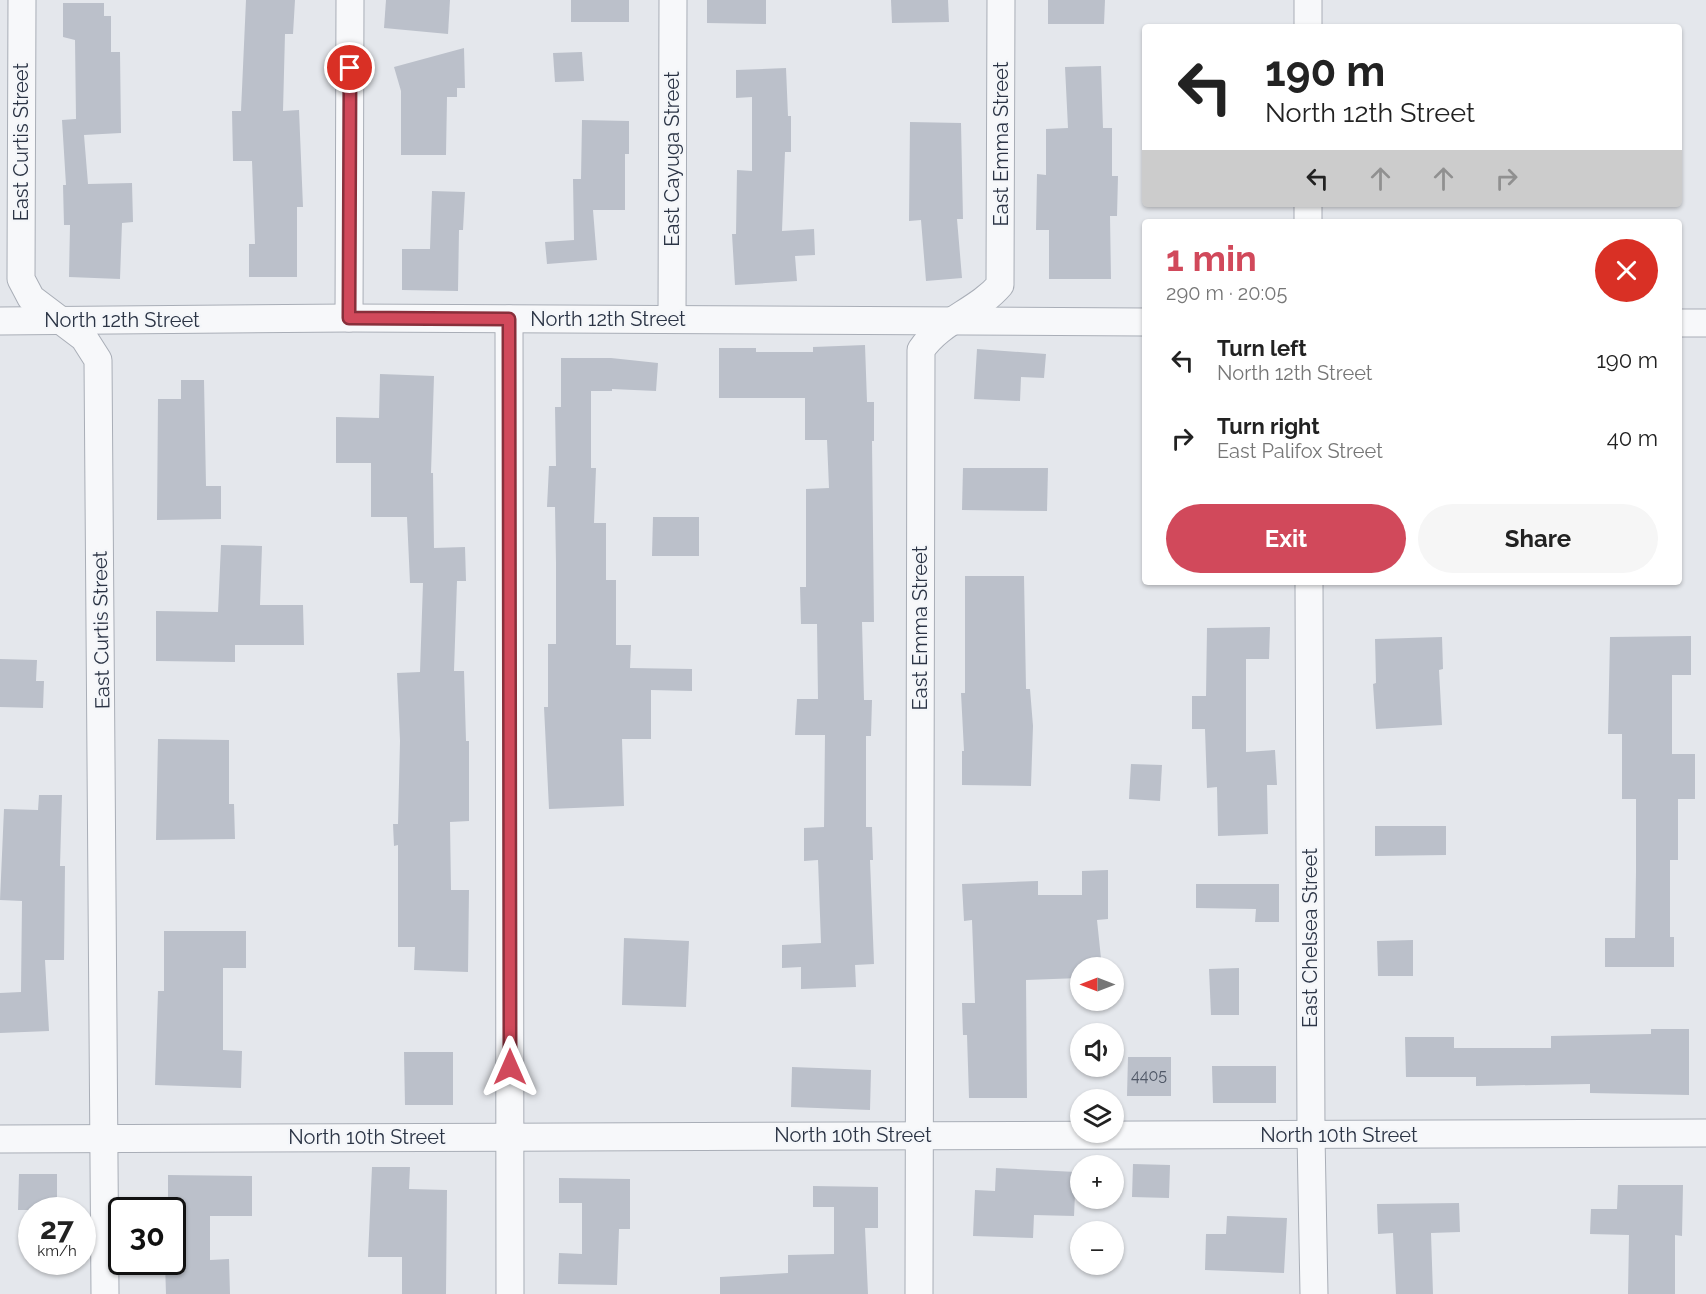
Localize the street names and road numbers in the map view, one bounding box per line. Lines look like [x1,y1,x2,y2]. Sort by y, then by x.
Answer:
street label: East Emma Street [989,61,1013,226]
street label: East Curtis Street [9,63,33,221]
street label: East Cayuga Street [660,71,684,247]
street label: North 12th Street [530,307,686,331]
street label: North 12th Street [44,308,200,332]
street label: East Emma Street [908,545,932,710]
street label: East Curtis Street [88,550,114,709]
street label: East Chelsea Street [1298,848,1322,1028]
street label: North 10th Street [774,1123,932,1147]
street label: North 10th Street [1260,1123,1418,1147]
street label: North 10th Street [288,1125,446,1149]

